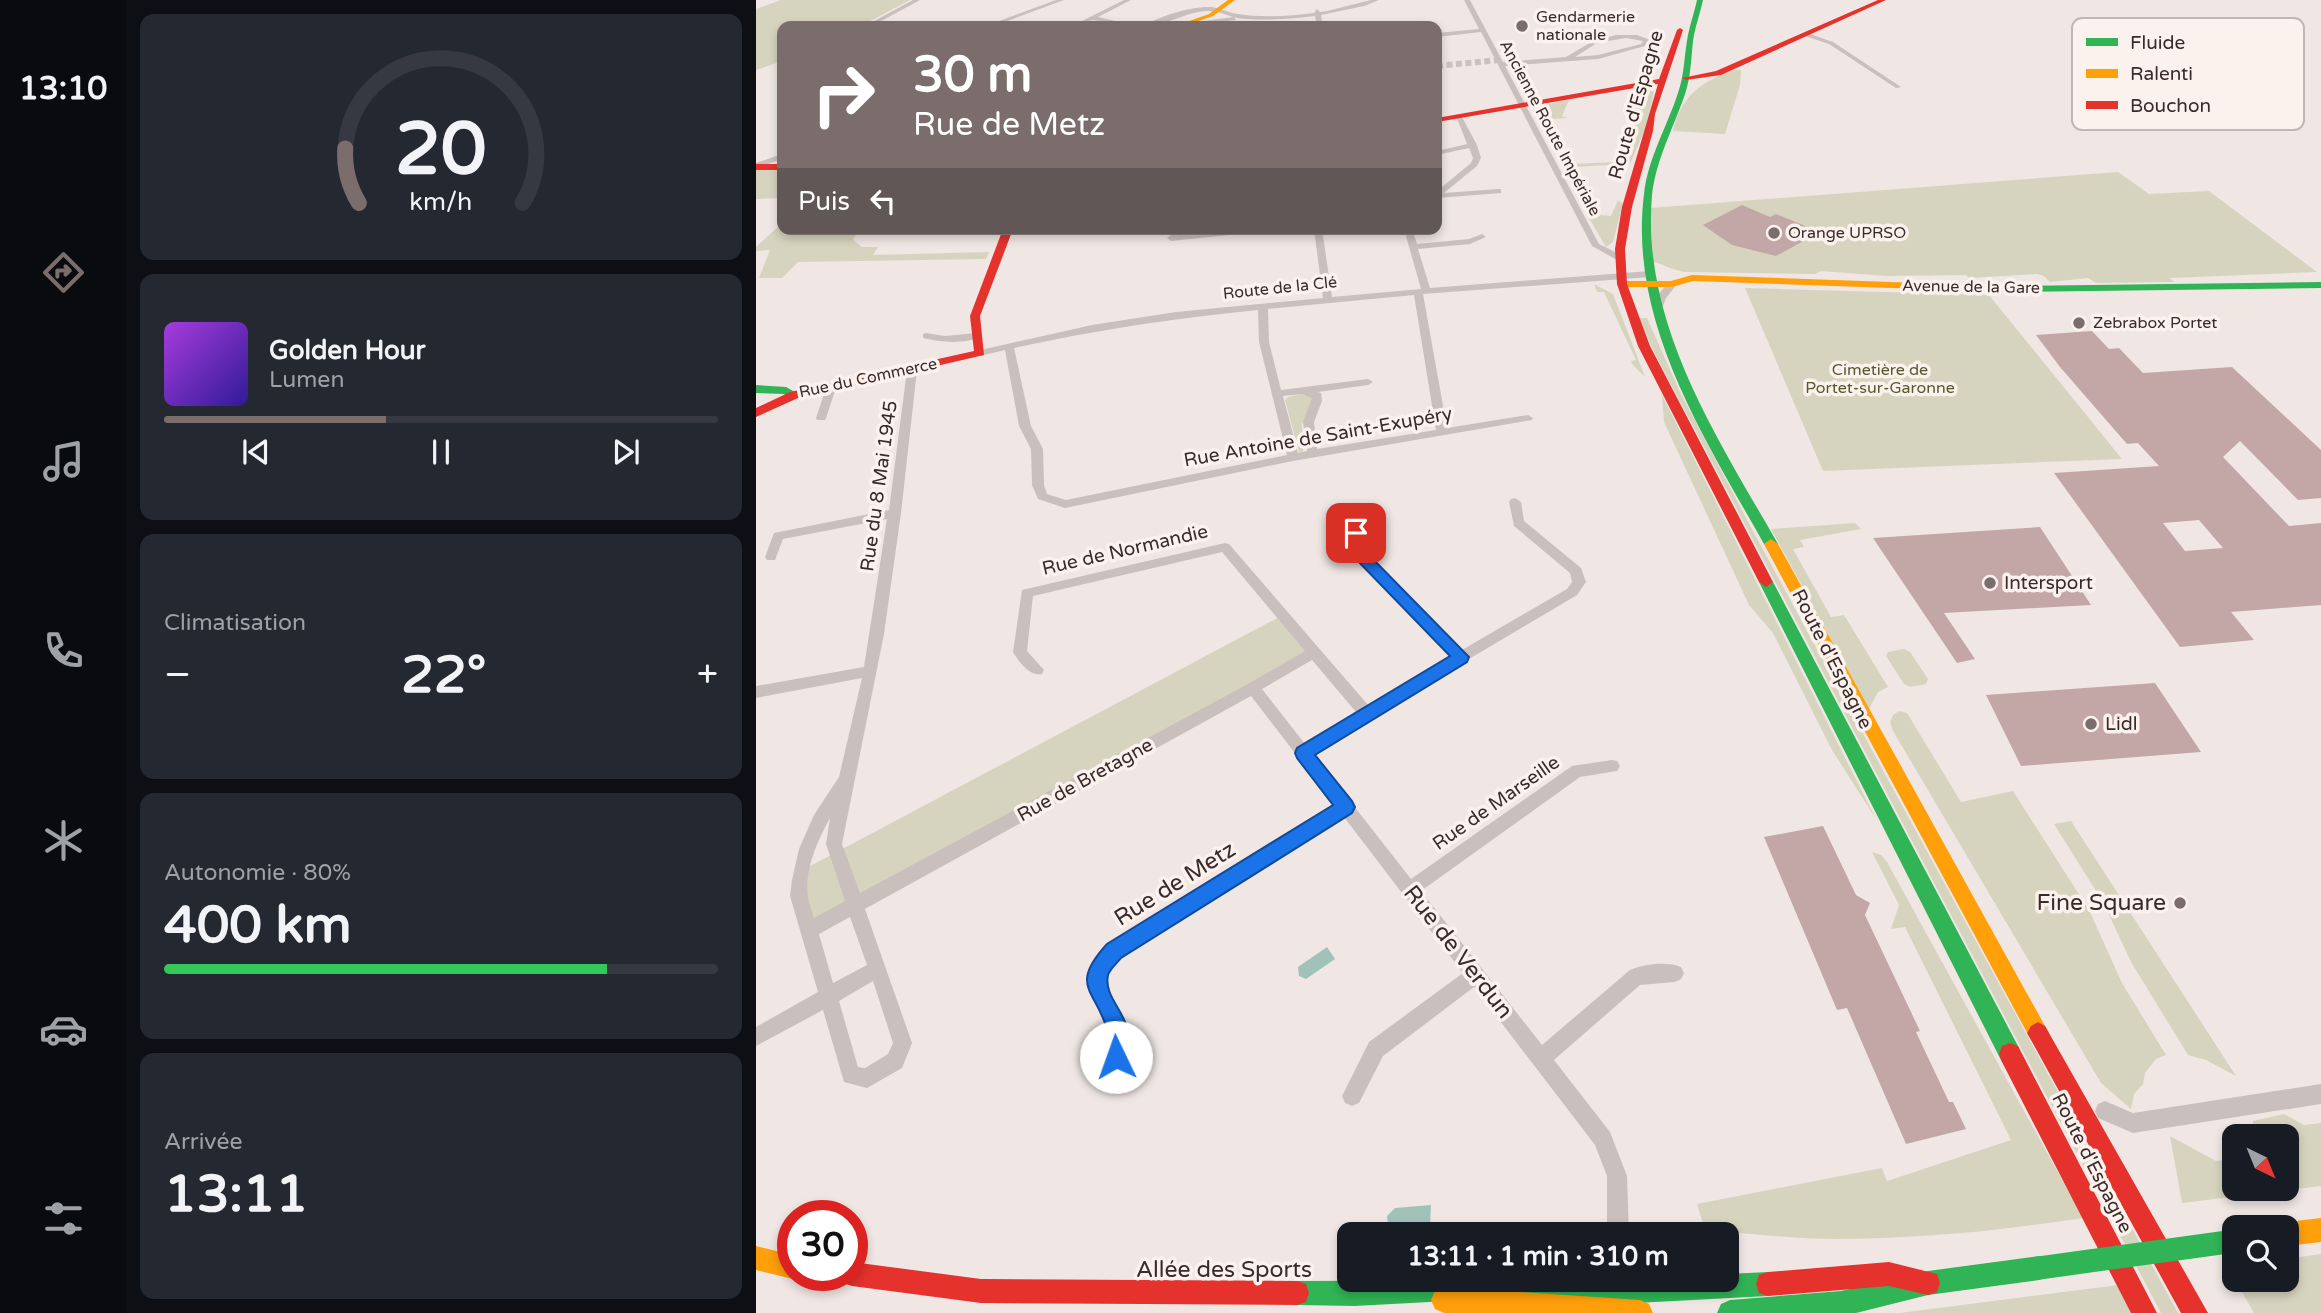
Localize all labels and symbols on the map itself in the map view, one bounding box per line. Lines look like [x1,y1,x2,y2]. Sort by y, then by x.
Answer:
place label: Gendarmerie nationale [1536,7,1635,45]
marker: Gendarmerie nationale [1514,18,1530,34]
legend [2072,18,2304,130]
street label: Route d'Espagne [1604,28,1668,182]
text: Fluide [2130,32,2185,54]
street label: Ancienne Route Impériale [1495,37,1605,219]
text: Ralenti [2130,63,2193,85]
text: Bouchon [2130,95,2211,117]
place label: Orange UPRSO [1788,223,1906,243]
marker: Orange UPRSO [1766,225,1782,241]
street label: Route de la Clé [1222,272,1338,304]
street label: Avenue de la Gare [1902,276,2040,298]
place label: Zebrabox Portet [2093,313,2217,333]
marker: Zebrabox Portet [2071,315,2087,331]
street label: Rue du Commerce [797,354,939,402]
park label: Cimetière de Portet-sur-Garonne [1805,360,1955,398]
street label: Rue du 8 Mai 1945 [856,399,902,573]
street label: Rue Antoine de Saint-Exupéry [1182,403,1454,471]
pin [1326,503,1386,563]
street label: Rue de Normandie [1040,520,1210,580]
place label: Intersport [2004,572,2093,594]
marker: Intersport [1982,575,1998,591]
street label: Route d'Espagne [1787,585,1877,733]
place label: Lidl [2105,713,2137,735]
marker: Lidl [2083,716,2099,732]
street label: Rue de Bretagne [1013,734,1157,826]
street label: Rue de Marseille [1428,751,1564,855]
street label: Rue de Metz [1109,836,1241,932]
street label: Rue de Verdun [1397,880,1519,1024]
place label: Fine Square [2036,889,2166,917]
marker: Fine Square [2172,895,2188,911]
position arrow [1079,1020,1153,1094]
street label: Route d'Espagne [2047,1089,2137,1237]
north arrow [2222,1124,2300,1200]
speed limit sign: 30 [777,1200,868,1291]
street label: Allée des Sports [1136,1256,1312,1284]

